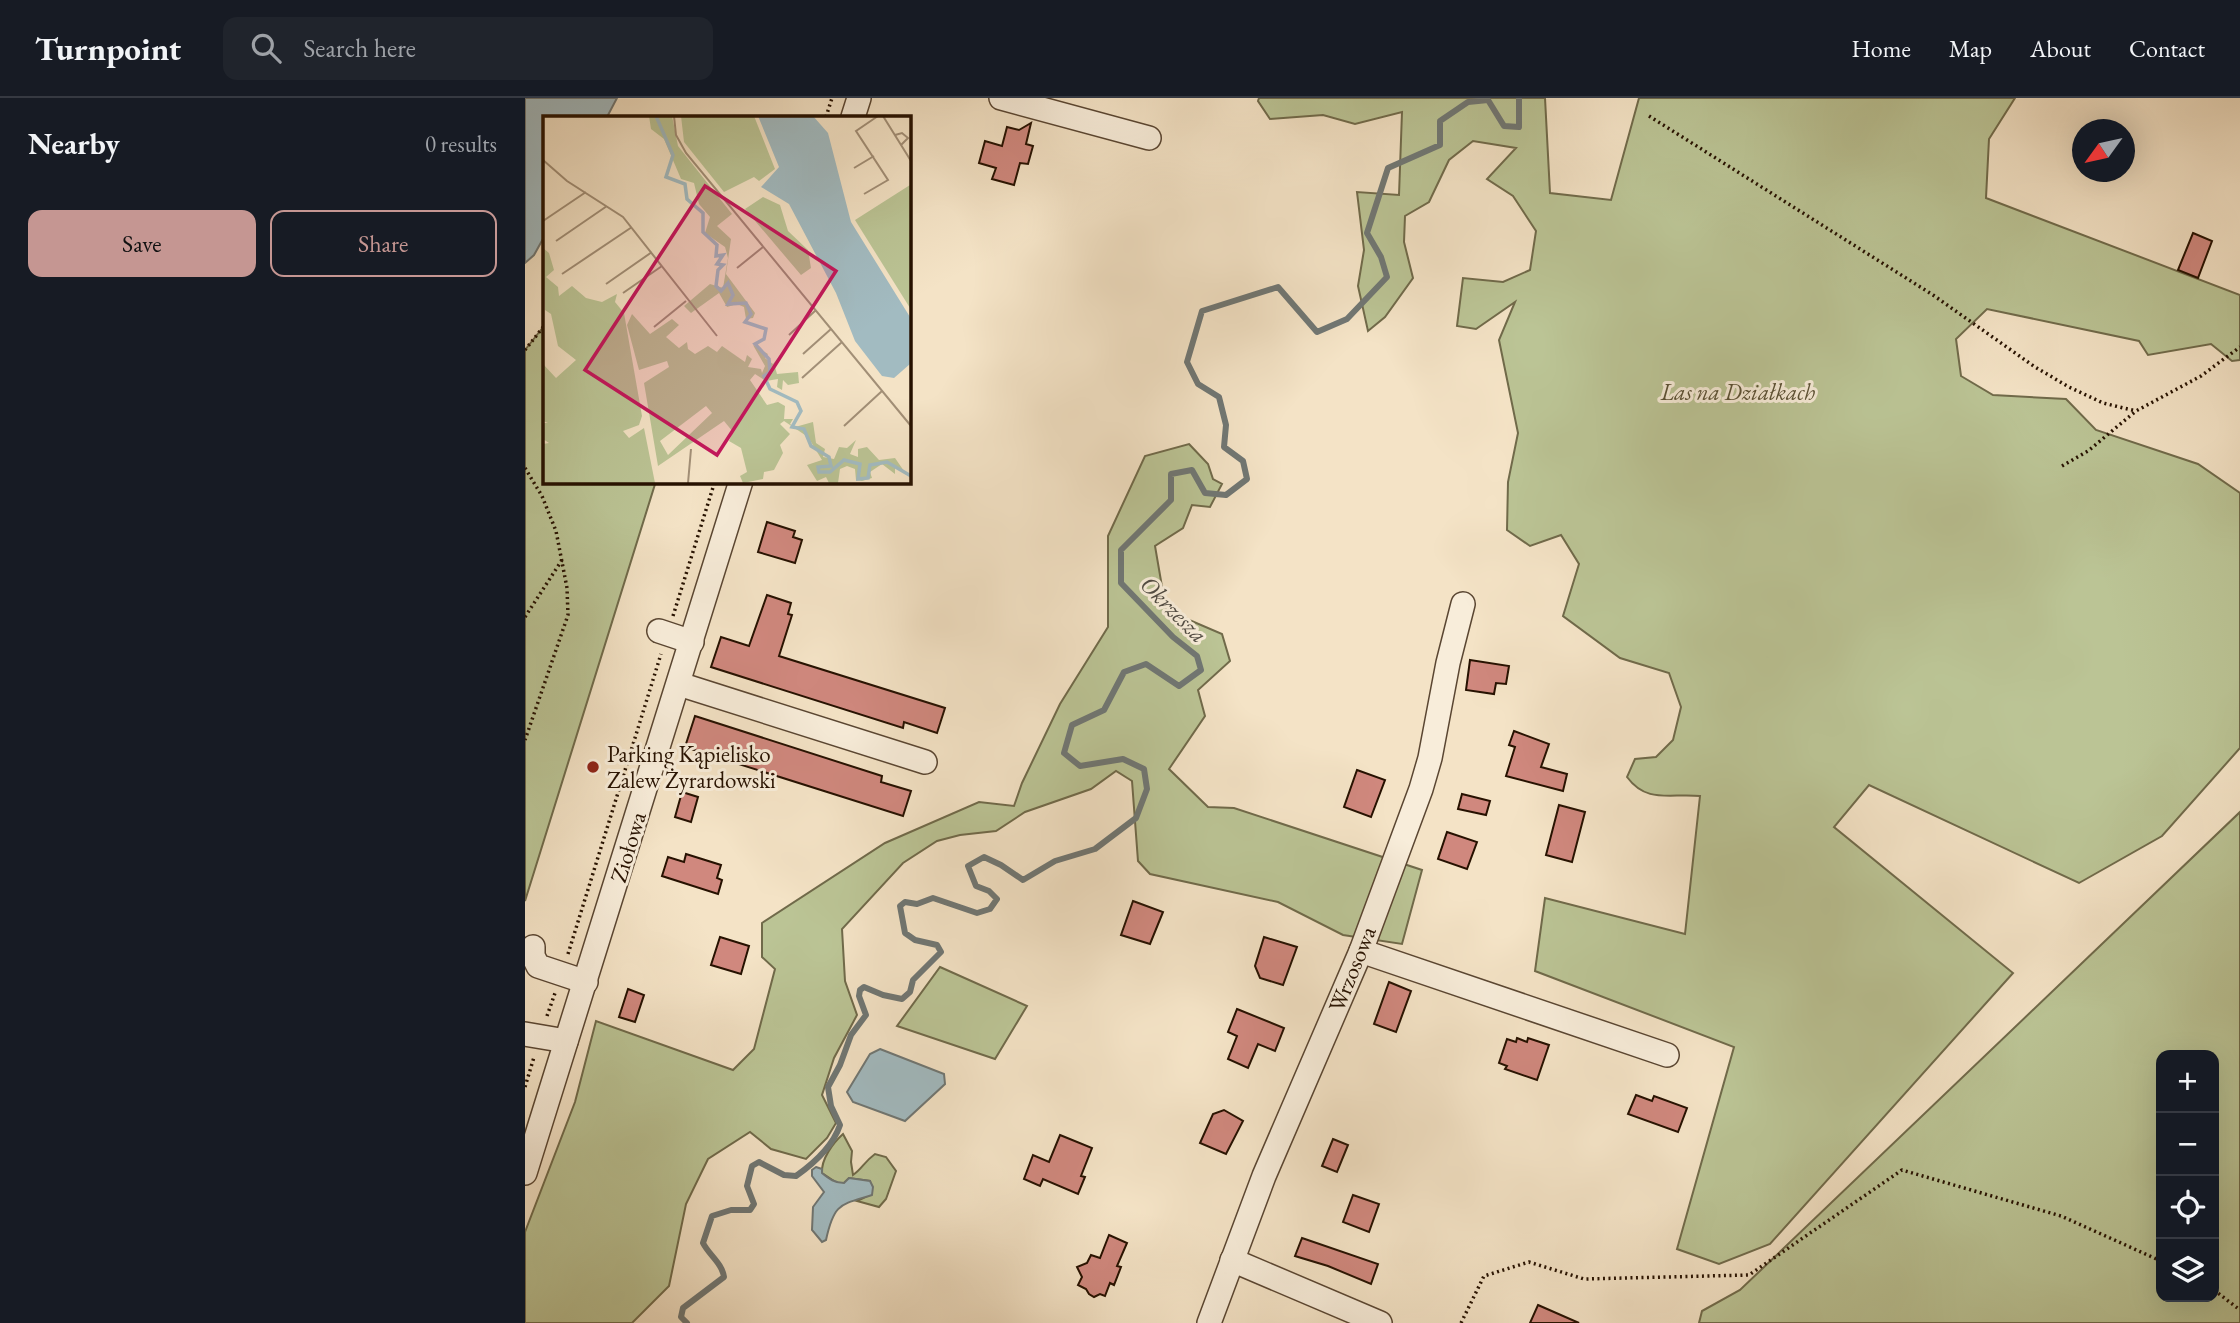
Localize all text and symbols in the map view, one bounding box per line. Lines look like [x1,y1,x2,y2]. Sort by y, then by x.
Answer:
search box [223,17,713,80]
text: Turnpoint [35,27,181,70]
icon: search [247,29,285,67]
text: Search here [303,31,416,65]
text: Home [1851,33,1911,64]
text: Map [1949,33,1992,64]
text: About [2030,33,2091,64]
text: Contact [2129,33,2205,64]
inset map [543,116,910,483]
north arrow [2072,119,2135,182]
text: Nearby [28,124,120,163]
text: 0 results [425,129,497,159]
button: Save [28,210,256,277]
button: Share [270,210,497,277]
park label: Las na Działkach [1660,377,1815,407]
water label: Okrzesza [1134,569,1214,649]
place label: Parking Kąpielisko Zalew Żyrardowski [607,739,776,795]
marker: Parking Kąpielisko Zalew Żyrardowski [585,759,601,775]
street label: Ziołowa [603,807,653,886]
street label: Wrzosowa [1321,921,1383,1016]
map controls [2156,1050,2219,1302]
button: + [2156,1050,2219,1113]
button: − [2156,1113,2219,1176]
button: locate [2156,1176,2219,1239]
button: layers [2156,1239,2219,1302]

